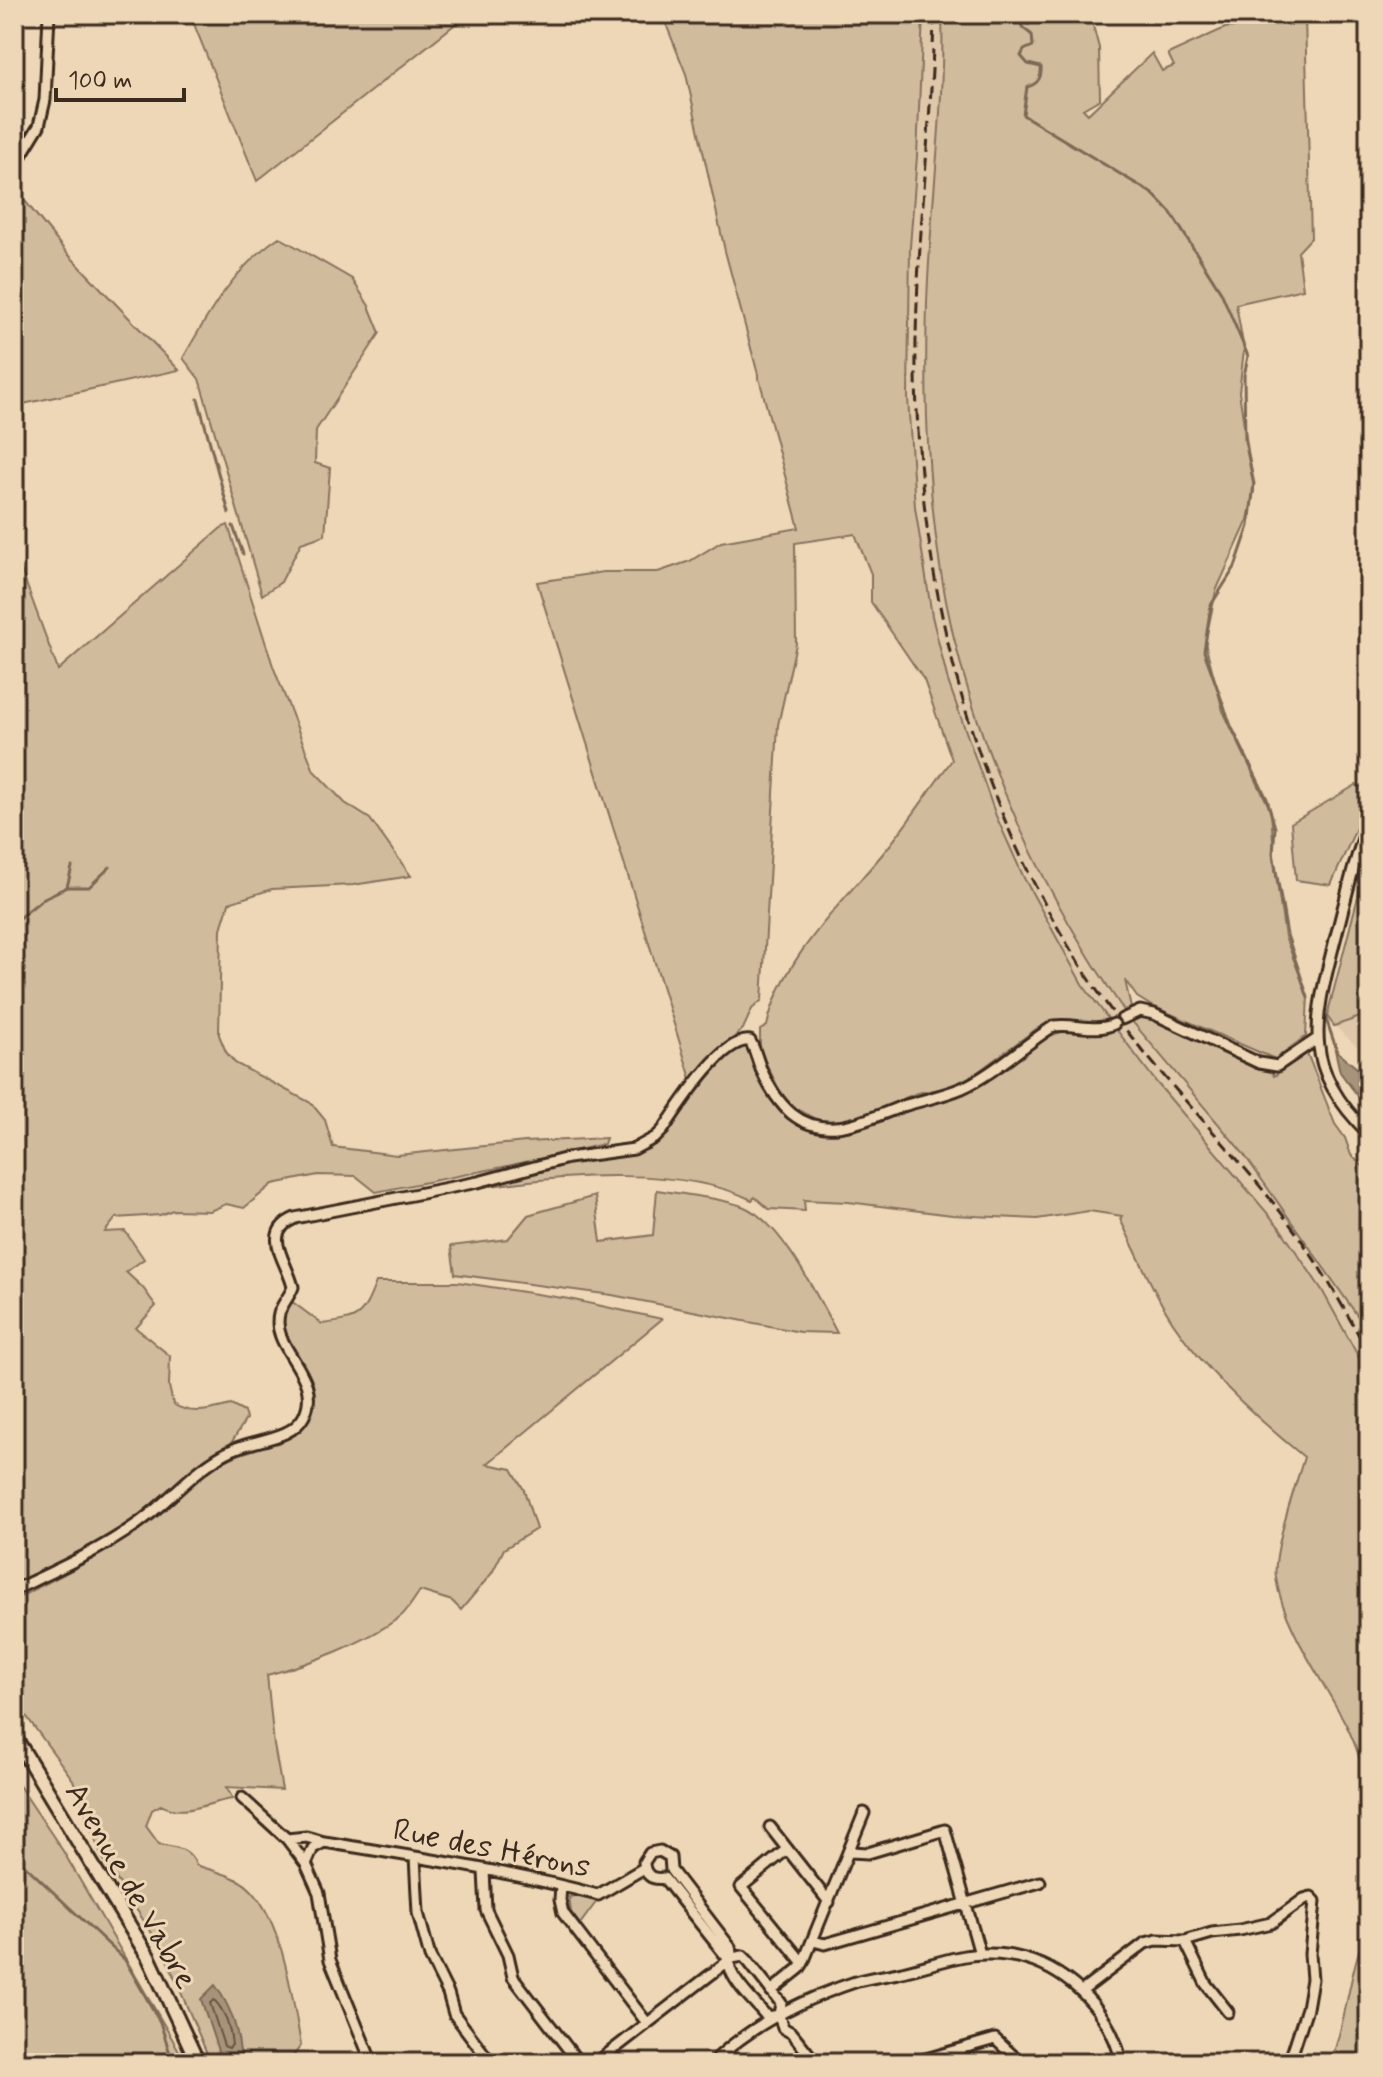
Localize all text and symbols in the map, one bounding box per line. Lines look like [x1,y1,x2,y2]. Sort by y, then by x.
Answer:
scale bar [56,52,184,102]
text: 100 m [68,66,132,97]
street label: Avenue de Vabre [54,1775,206,1997]
street label: Rue des Hérons [389,1809,594,1889]

